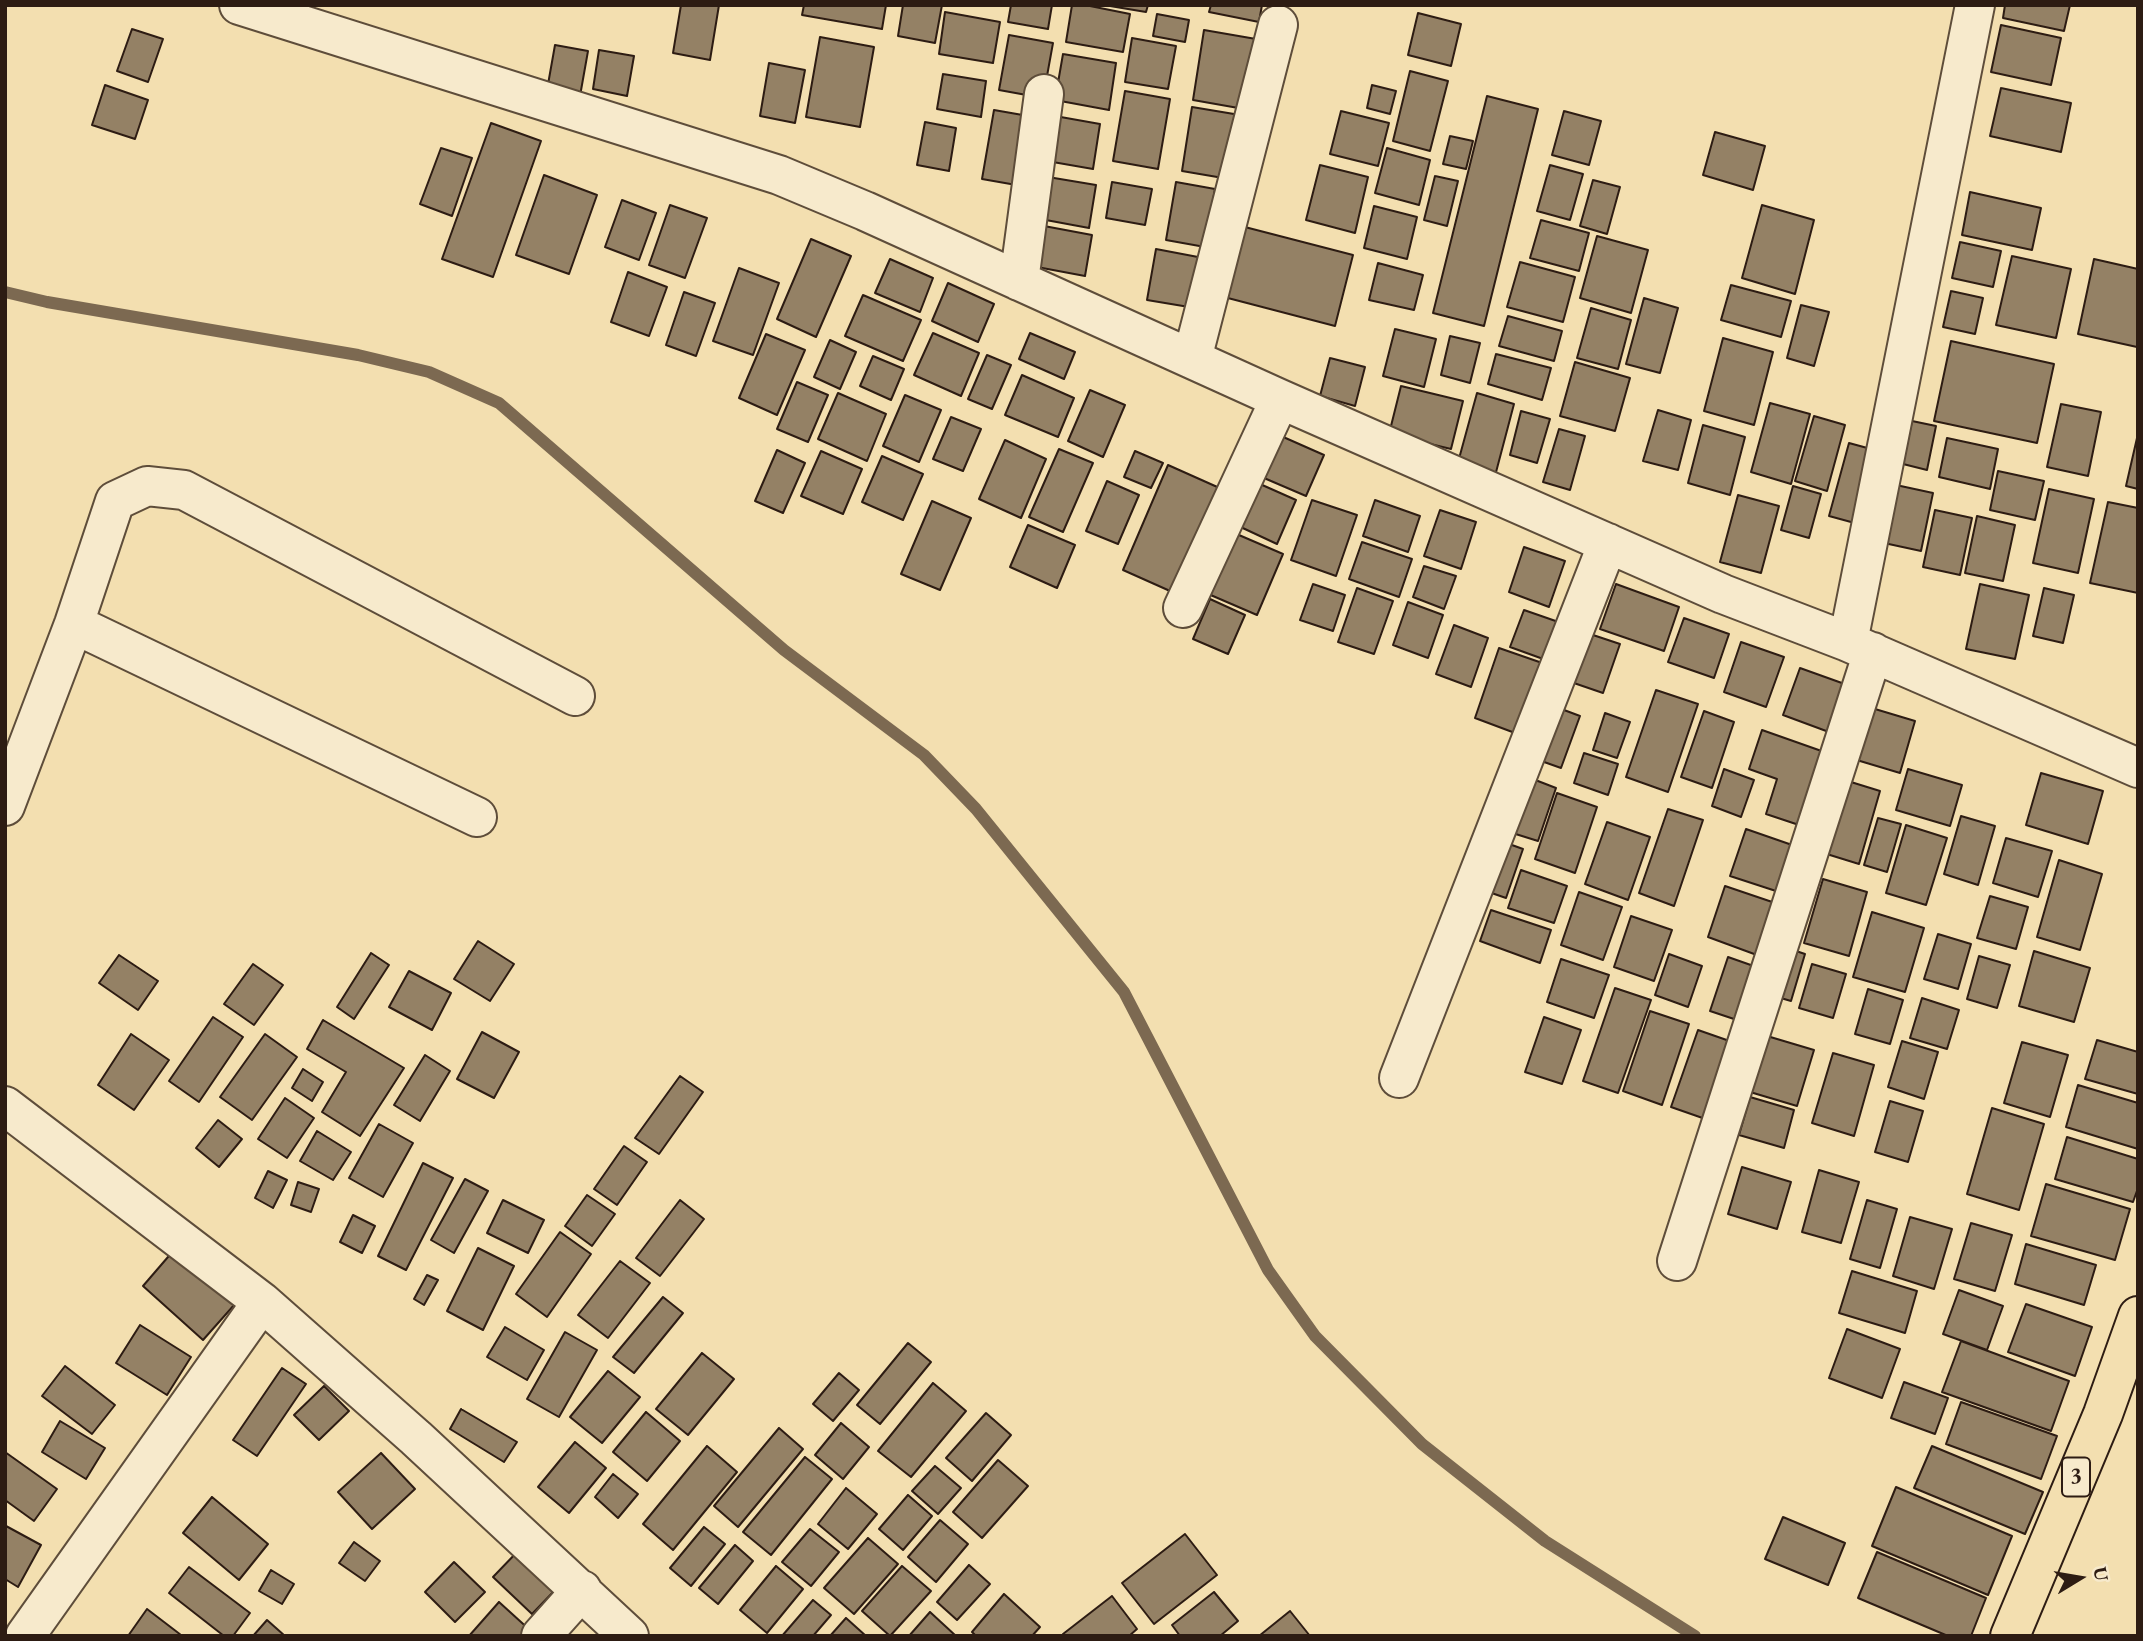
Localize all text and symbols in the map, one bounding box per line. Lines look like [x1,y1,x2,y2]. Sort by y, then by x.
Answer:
road number: 3 [2062,1458,2090,1496]
north arrow [2045,1543,2115,1613]
text: U [2087,1565,2115,1583]

